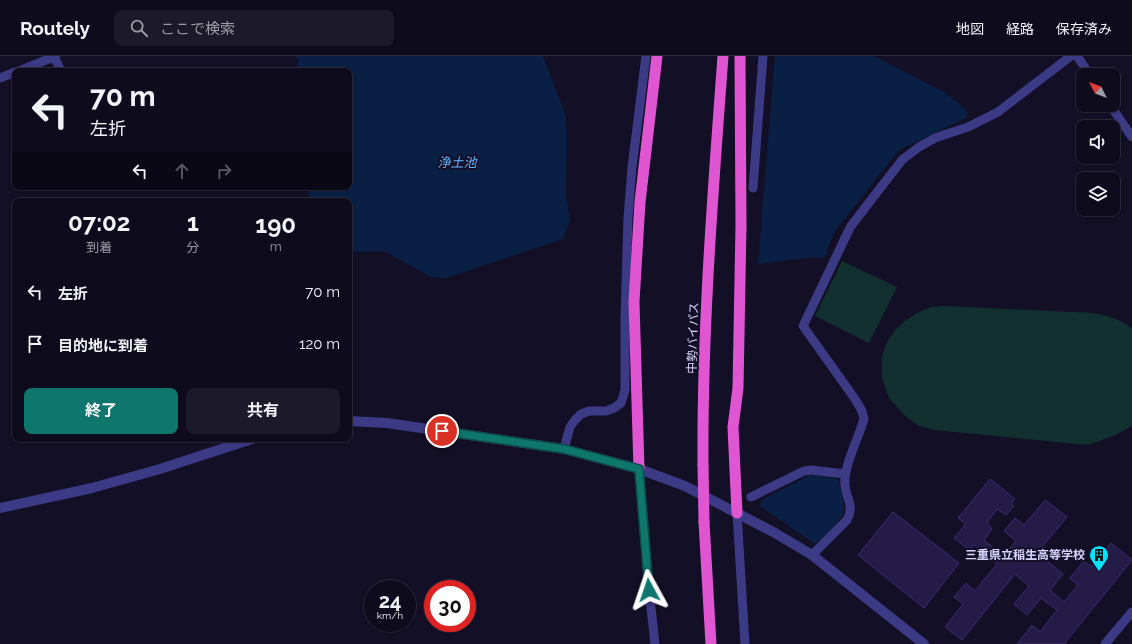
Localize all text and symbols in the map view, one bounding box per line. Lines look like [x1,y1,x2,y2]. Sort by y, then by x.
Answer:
search box [114,10,394,46]
text: Routely [20,17,90,39]
icon: search [128,17,150,39]
text: ここで検索 [160,20,235,38]
text: 地図 [956,21,984,37]
text: 経路 [1006,21,1034,37]
text: 保存済み [1056,21,1112,37]
north arrow [1076,68,1120,112]
map controls [1076,68,1120,216]
text: 70 m [90,80,156,113]
icon: left [24,84,76,136]
text: 左折 [90,118,126,139]
button: sound [1076,120,1120,164]
water label: 浄土池 [437,155,478,170]
icon: left [129,160,151,182]
icon: ahead [171,160,193,182]
icon: right [213,160,235,182]
button: layers [1076,172,1120,216]
text: 07:02 [68,208,130,237]
text: 1 [187,208,199,237]
text: 190 [255,210,296,239]
text: m [270,239,282,254]
text: 到着 [86,240,112,255]
text: 分 [186,240,199,255]
icon: left [24,281,46,303]
text: 70 m [305,283,340,301]
text: 左折 [58,285,88,303]
street label: 中勢バイパス [685,302,701,374]
icon: arrive [24,333,46,355]
text: 120 m [299,335,340,353]
text: 目的地に到着 [58,337,148,355]
button: 終了 [24,388,178,434]
button: 共有 [186,388,340,434]
pin [425,414,459,448]
icon: arrive [431,420,453,442]
building icon: 三重県立稲生高等学校 [1088,544,1110,572]
place label: 三重県立稲生高等学校 [965,548,1085,562]
position arrow [628,569,670,611]
speed limit sign: 30 [424,580,476,632]
text: 24 [379,589,401,613]
text: km/h [377,610,403,621]

